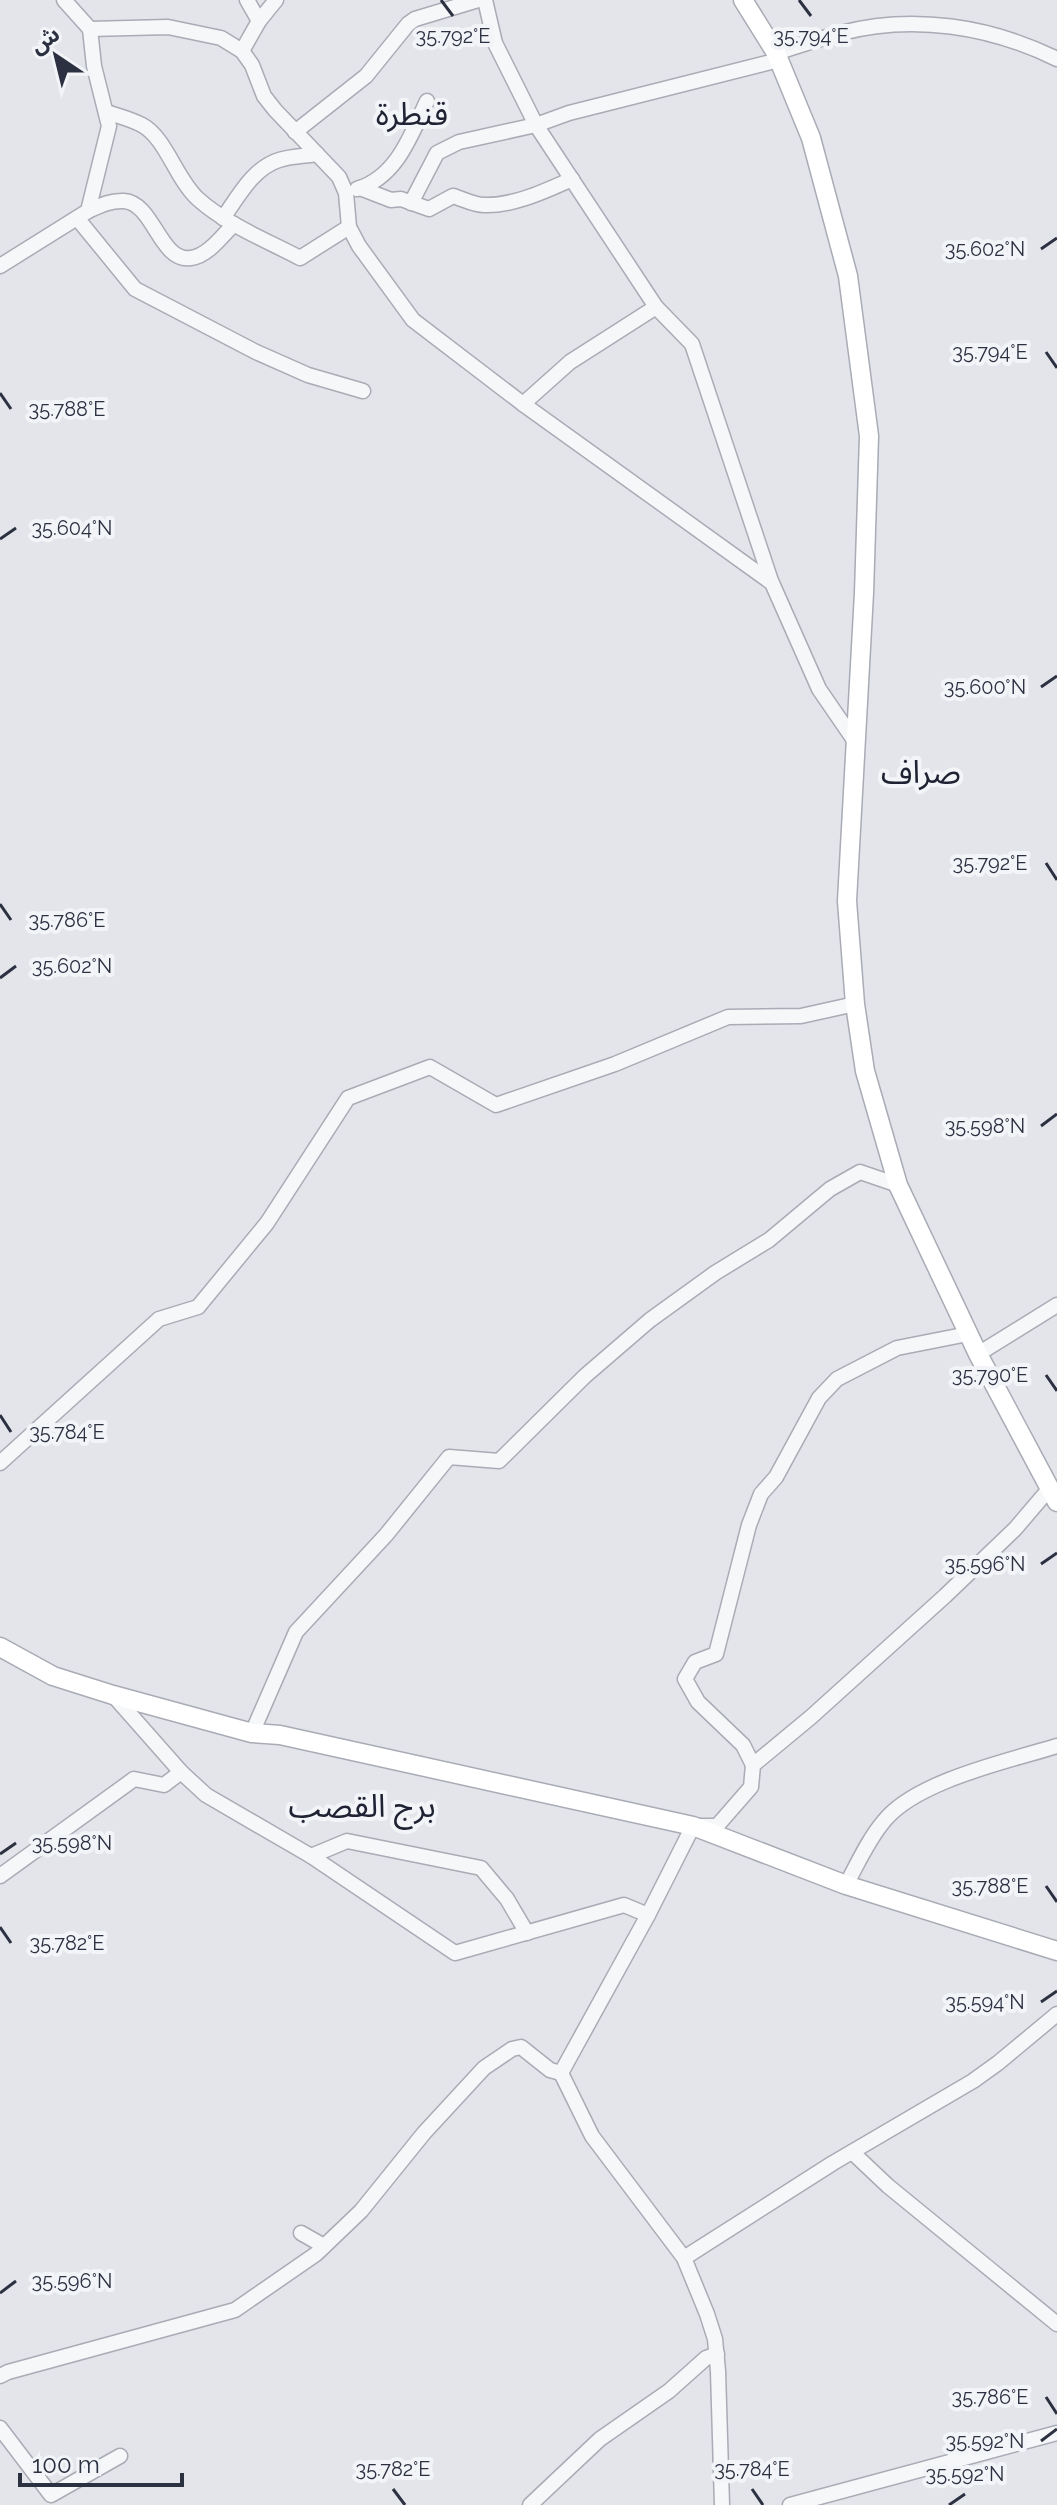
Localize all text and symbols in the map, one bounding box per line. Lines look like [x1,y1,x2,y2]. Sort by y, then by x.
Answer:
north arrow [16,16,96,96]
text: ش [25,20,64,59]
text: 35.792°E [416,24,490,48]
text: 35.794°E [773,24,849,48]
district label: قنطرة [376,95,448,133]
text: 35.602°N [945,237,1025,261]
text: 35.794°E [952,340,1028,364]
text: 35.788°E [29,397,105,421]
text: 35.604°N [31,516,113,540]
text: 35.600°N [944,675,1026,699]
district label: صراف [881,753,961,791]
text: 35.792°E [953,851,1027,875]
text: 35.786°E [29,908,105,932]
text: 35.602°N [32,954,112,978]
text: 35.598°N [945,1114,1025,1138]
text: 35.790°E [952,1363,1028,1387]
text: 35.784°E [29,1420,105,1444]
text: 35.596°N [945,1552,1025,1576]
district label: برج القصب [288,1787,436,1830]
text: 35.598°N [32,1831,112,1855]
text: 35.788°E [952,1874,1028,1898]
text: 35.782°E [29,1931,105,1955]
text: 35.594°N [945,1990,1025,2014]
text: 35.596°N [32,2269,112,2293]
text: 35.786°E [952,2385,1028,2409]
text: 35.592°N [946,2429,1024,2453]
scale bar [20,2437,182,2487]
text: 100 m [32,2450,100,2479]
text: 35.782°E [355,2457,431,2481]
text: 35.784°E [714,2457,790,2481]
text: 35.592°N [926,2462,1004,2486]

